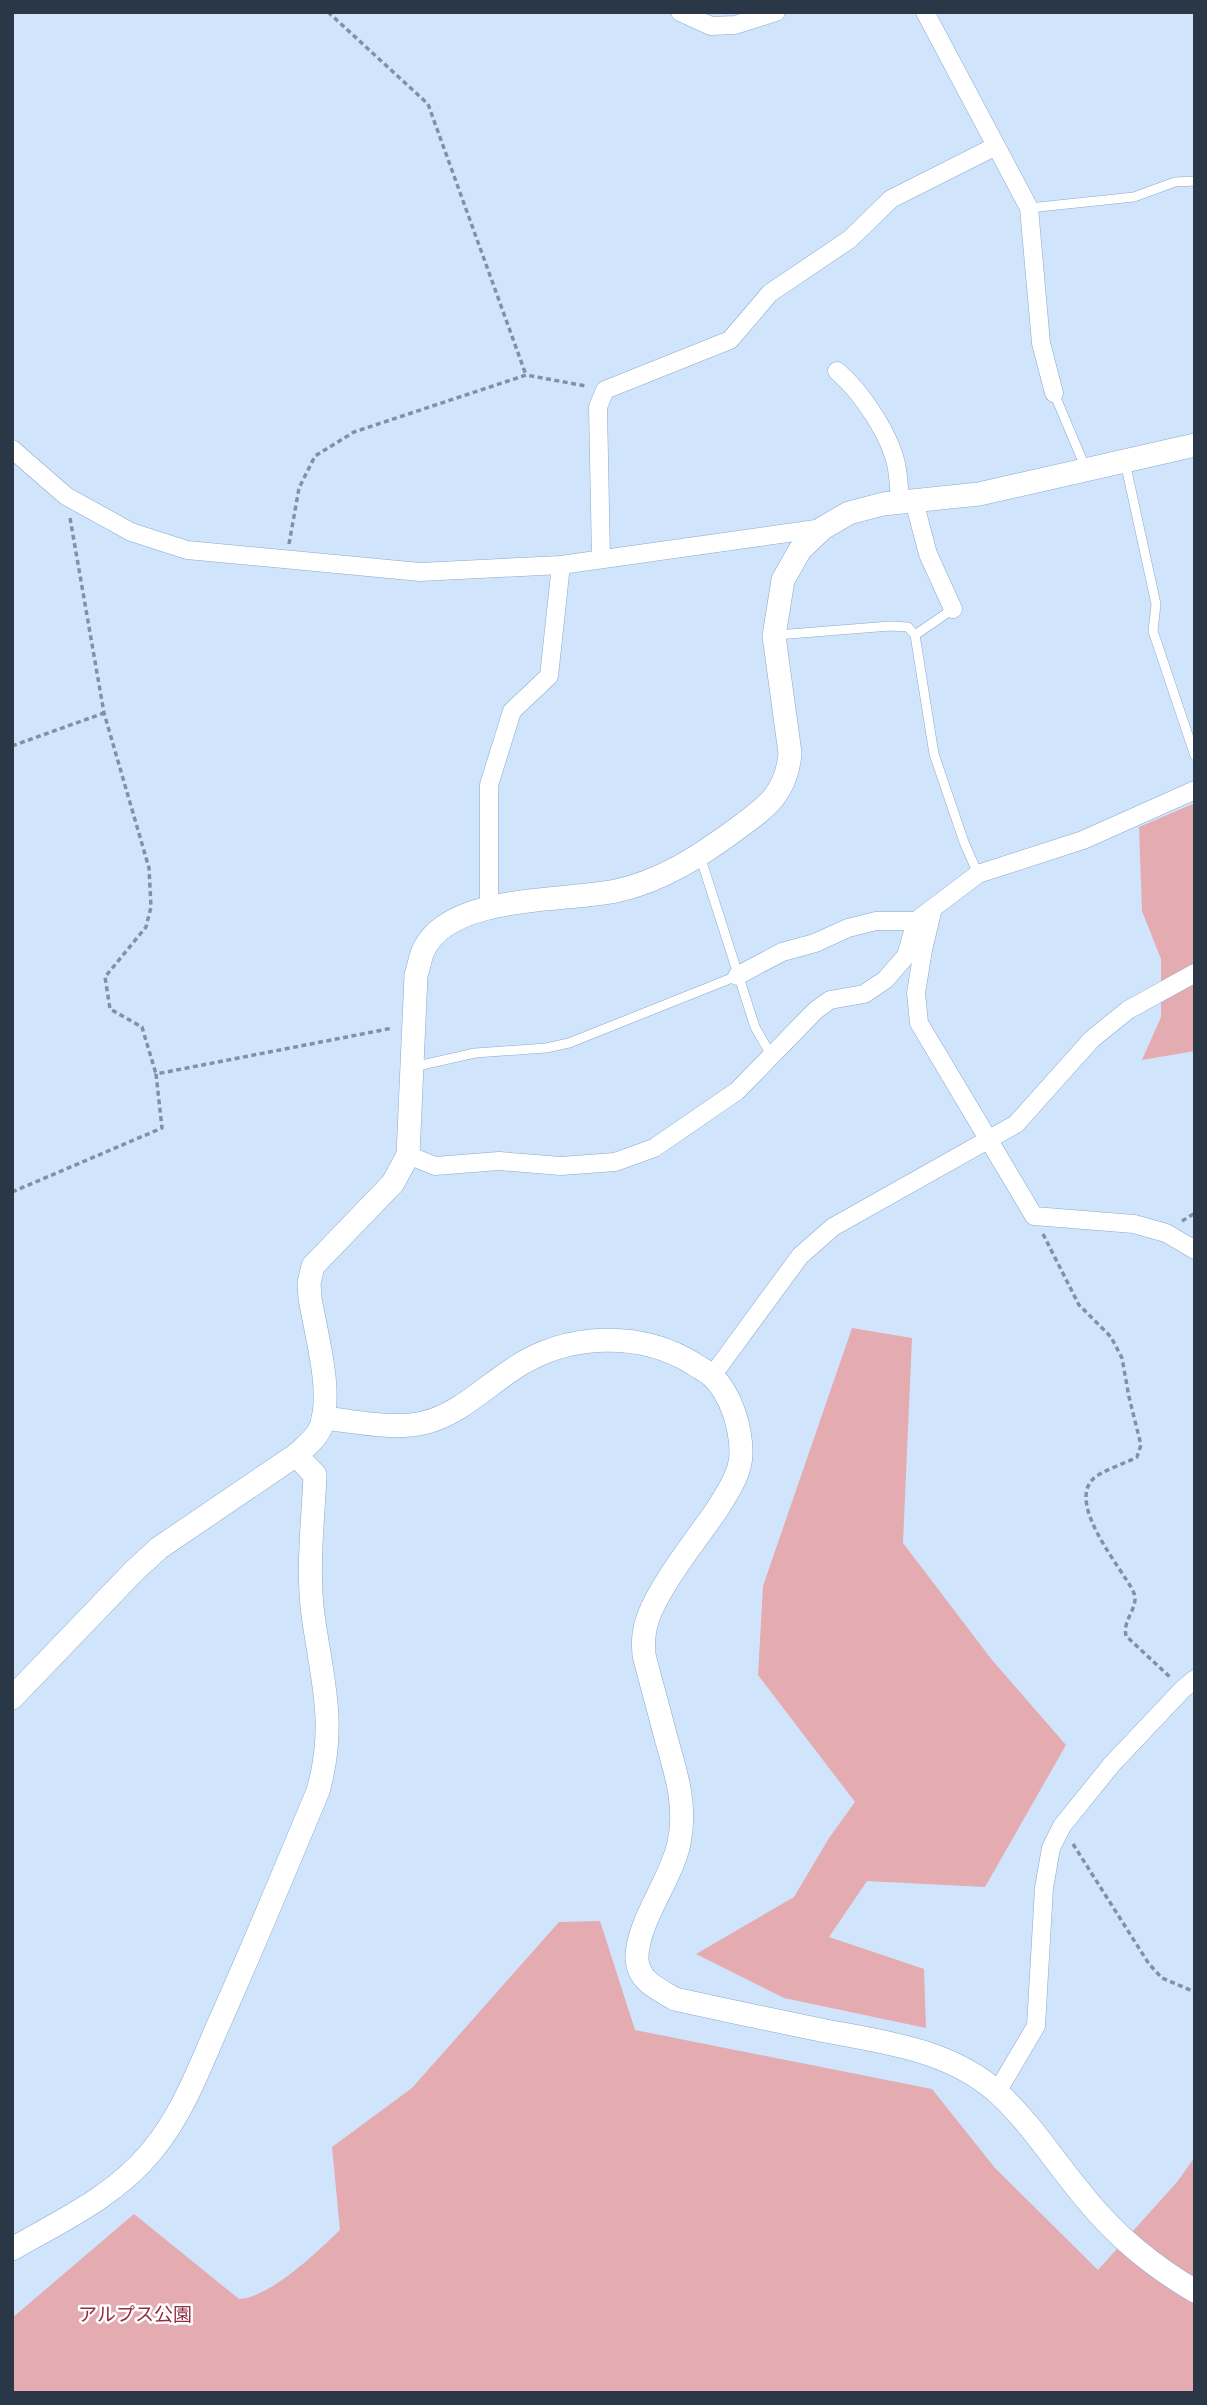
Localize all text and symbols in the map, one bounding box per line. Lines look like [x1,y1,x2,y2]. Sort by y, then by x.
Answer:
park label: アルプス公園 [78,2303,192,2327]

